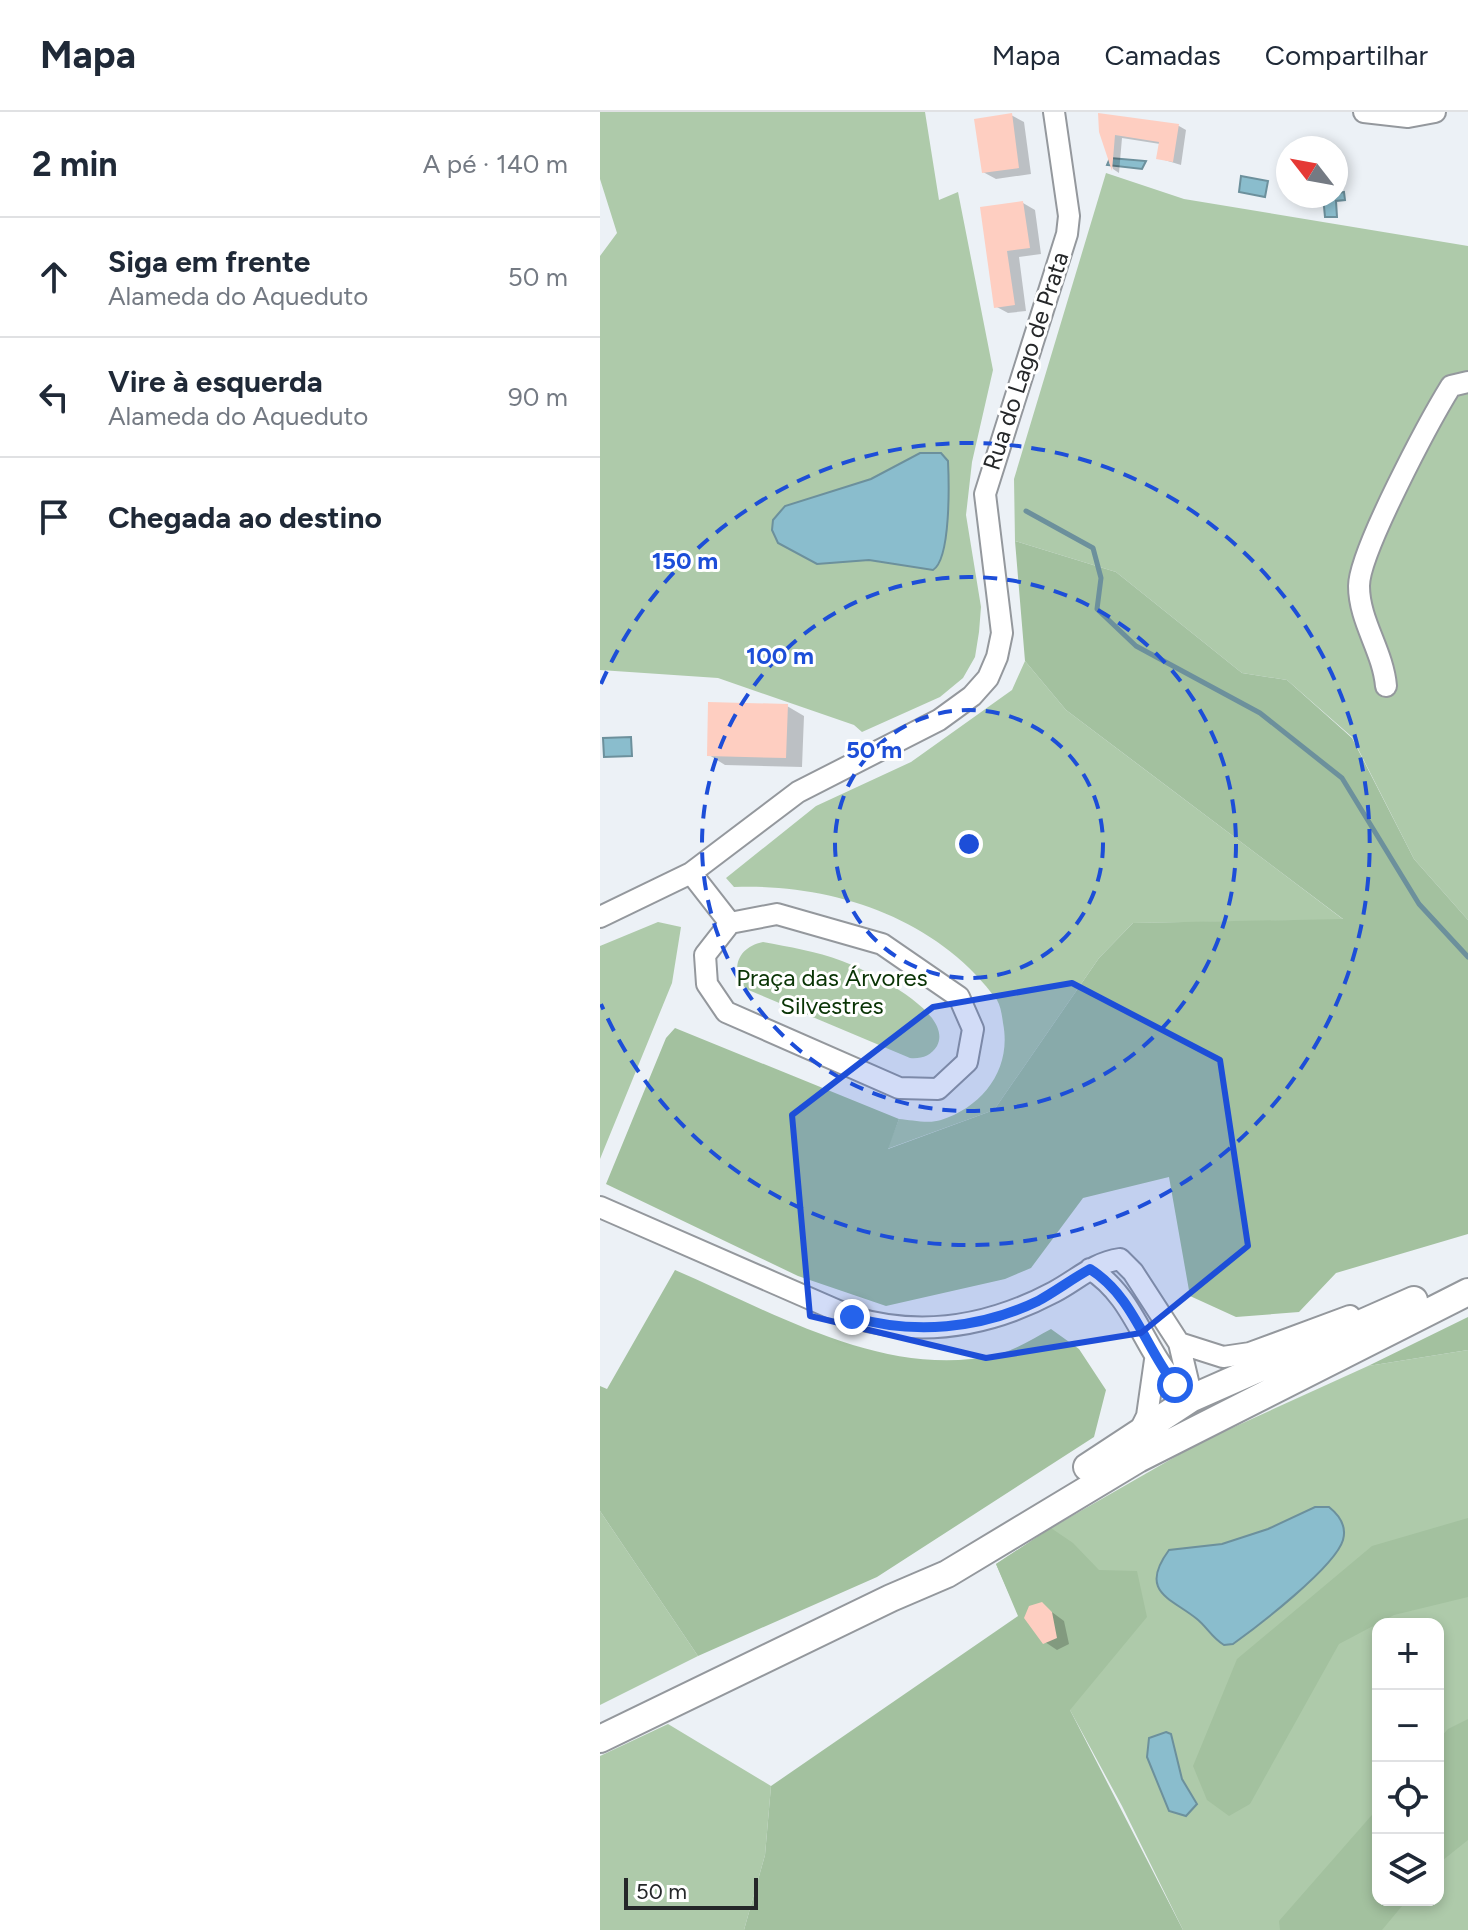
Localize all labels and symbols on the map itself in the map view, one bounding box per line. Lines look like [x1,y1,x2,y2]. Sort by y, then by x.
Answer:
north arrow [1276,136,1348,208]
street label: Rua do Lago de Prata [977,248,1074,474]
text: 150 m [652,546,718,575]
text: 100 m [746,641,814,670]
text: 50 m [846,735,902,764]
centre of rings [955,830,983,858]
park label: Praça das Árvores Silvestres [736,963,928,1020]
route end [834,1299,870,1335]
route start [1157,1367,1193,1403]
scale bar [624,1874,758,1910]

